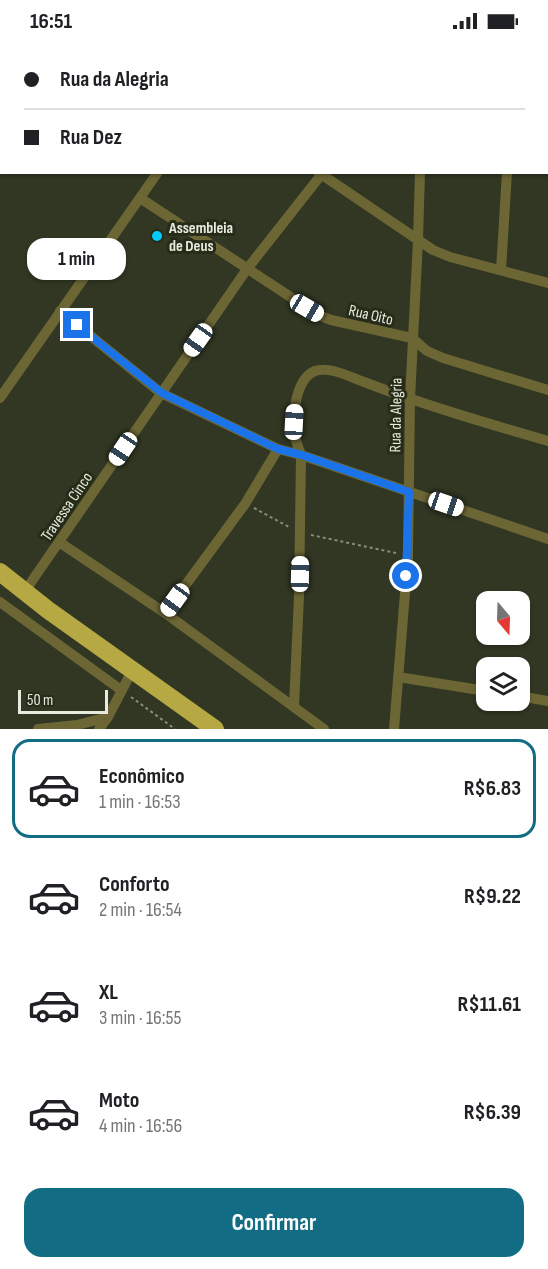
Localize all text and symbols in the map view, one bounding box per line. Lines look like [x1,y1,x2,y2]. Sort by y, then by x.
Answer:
text: 16:51 [30,8,72,35]
text: Rua da Alegria [60,66,169,93]
text: Rua Dez [60,124,122,151]
place label: Assembleia de Deus [168,219,233,256]
marker: Assembleia de Deus [150,229,164,243]
callout: 1 min [28,238,127,280]
text: 1 min [58,247,95,271]
car [287,291,327,325]
street label: Rua Oito [347,301,395,330]
route end [63,311,90,338]
car [180,320,216,360]
street label: Rua da Alegria [386,377,407,453]
car [284,404,304,440]
car [105,429,141,469]
street label: Travessa Cinco [37,469,97,545]
car [426,490,466,518]
car [291,556,309,592]
route start [392,562,419,589]
car [157,580,193,620]
north arrow [476,591,530,645]
map controls [476,591,530,711]
button: layers [476,657,530,711]
scale bar [18,687,108,714]
text: 50 m [27,691,53,710]
icon: car [27,762,81,816]
text: Econômico [99,763,185,790]
text: R$6.83 [464,775,521,802]
text: 1 min · 16:53 [99,790,181,814]
icon: car [27,870,81,924]
text: Conforto [99,871,170,898]
text: R$9.22 [464,883,521,910]
text: 2 min · 16:54 [99,898,182,922]
icon: car [27,978,81,1032]
text: XL [99,979,118,1006]
text: R$11.61 [458,991,521,1018]
text: 3 min · 16:55 [99,1006,182,1030]
icon: car [27,1086,81,1140]
text: Moto [99,1087,139,1114]
text: R$6.39 [464,1099,521,1126]
text: 4 min · 16:56 [99,1114,182,1138]
button: Confirmar [24,1188,524,1257]

